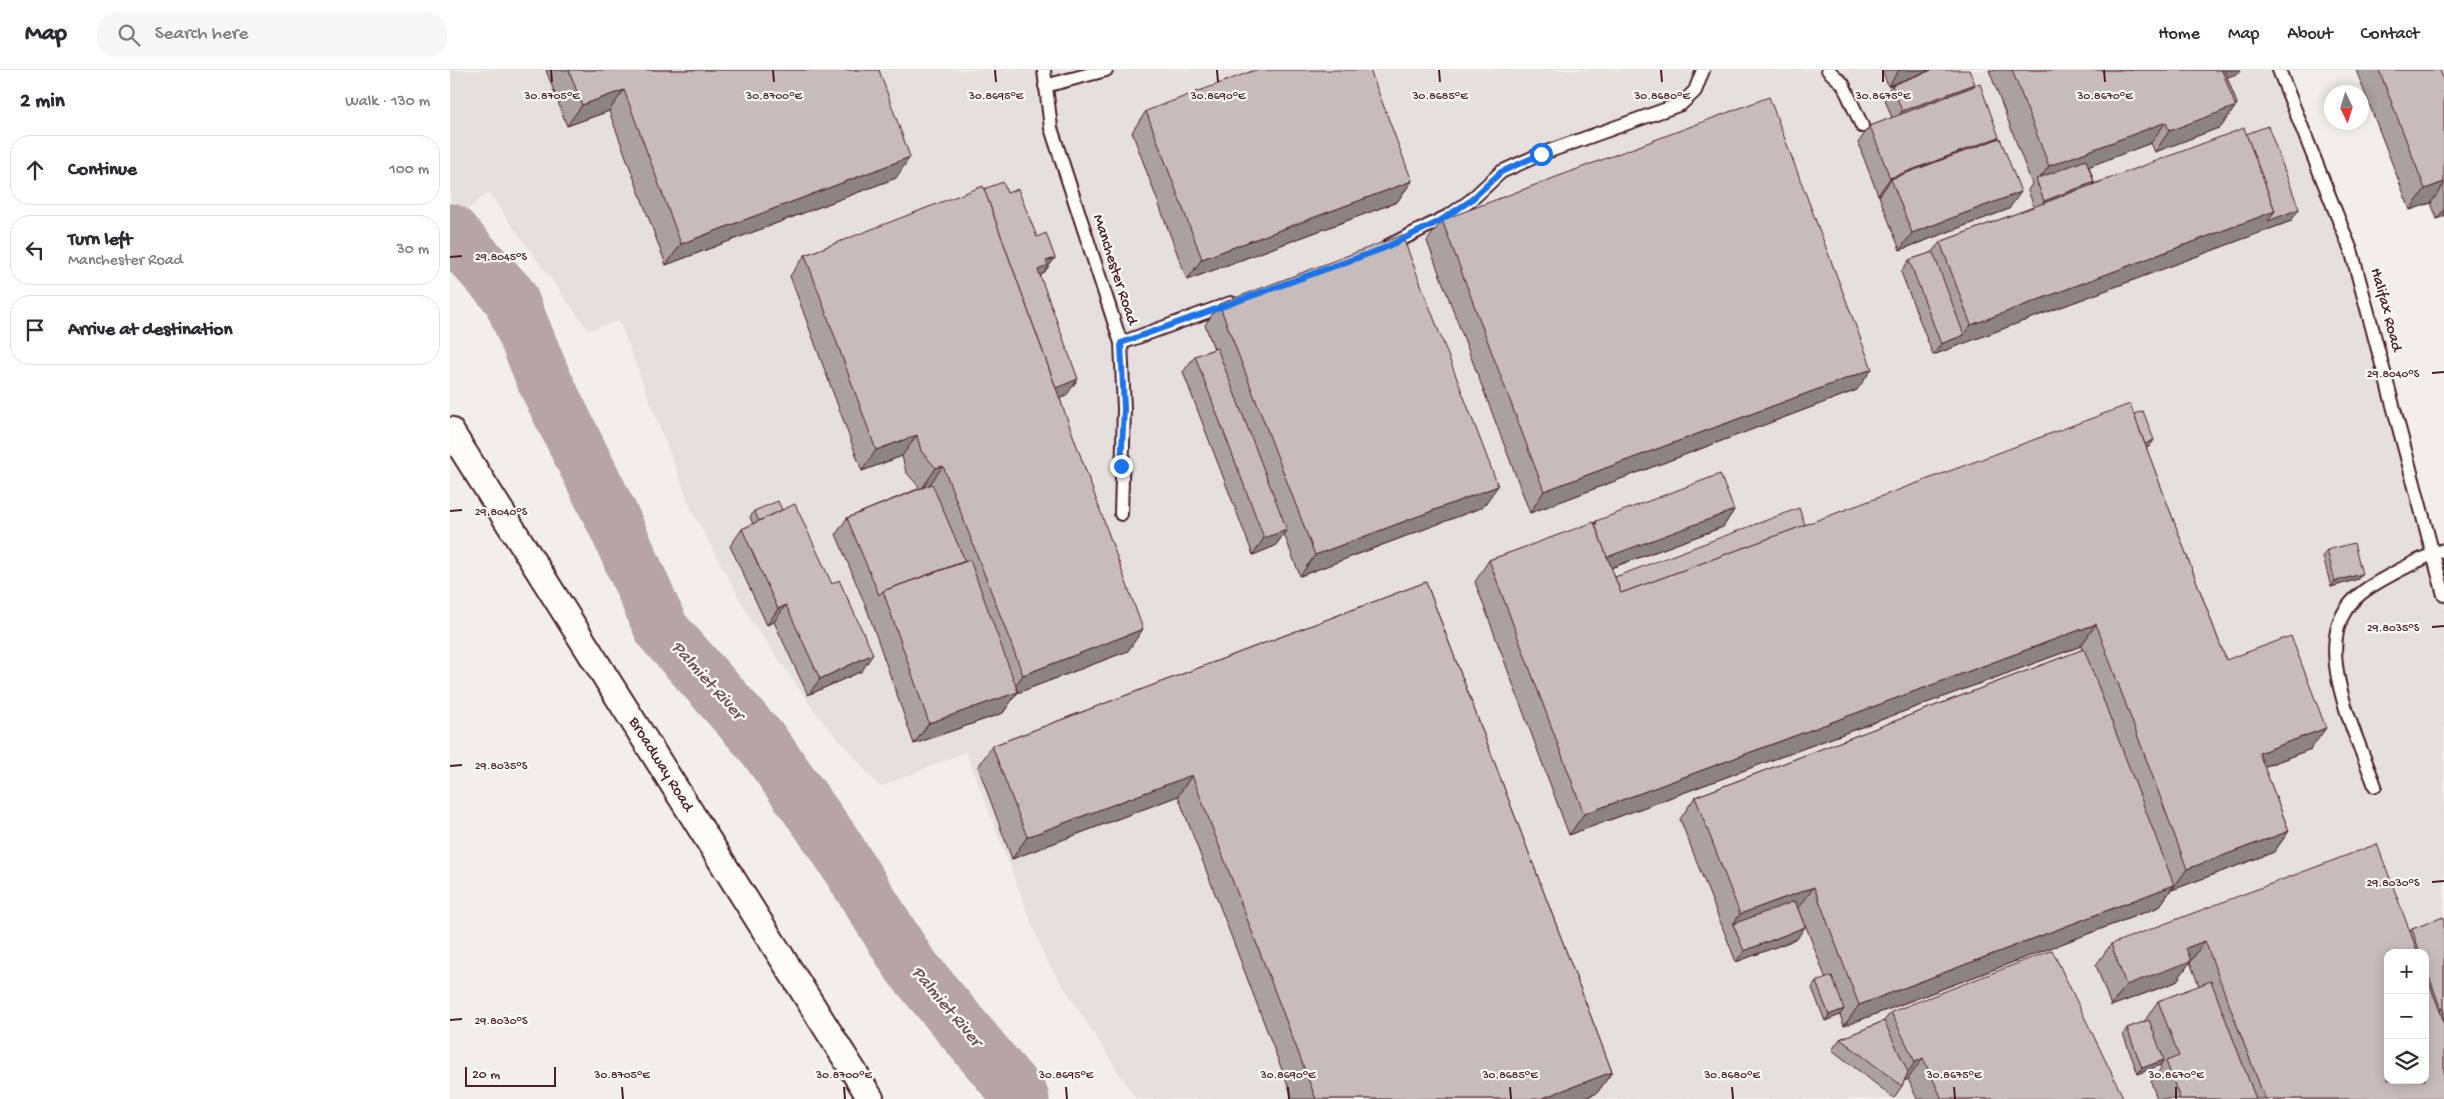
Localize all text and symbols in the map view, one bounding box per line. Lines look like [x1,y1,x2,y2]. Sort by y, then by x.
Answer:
search box [97,12,447,57]
text: Map [25,20,67,49]
icon: search [115,21,143,49]
text: Search here [155,23,248,46]
text: Home [2158,24,2200,45]
text: Map [2228,24,2259,45]
text: About [2287,24,2333,45]
text: Contact [2361,24,2419,45]
north arrow [2324,85,2369,130]
text: 2 min [20,90,65,115]
text: 30.8705°E [523,90,580,104]
text: 30.8700°E [745,90,803,104]
text: 30.8695°E [968,90,1024,104]
text: 30.8690°E [1189,90,1246,104]
text: 30.8685°E [1411,90,1468,104]
text: 30.8680°E [1633,90,1690,104]
text: 30.8675°E [1855,90,1911,104]
text: 30.8670°E [2076,90,2133,104]
text: Walk · 130 m [345,93,430,112]
route start [1530,143,1553,166]
icon: ahead [21,156,49,184]
text: Continue [68,159,137,182]
text: 100 m [389,161,429,180]
street label: Manchester Road [1087,212,1141,329]
text: Turn left [68,229,132,252]
icon: left [21,236,49,264]
text: 30 m [396,241,429,260]
text: 29.8045°S [475,251,527,265]
text: Manchester Road [68,252,183,271]
street label: Halifax Road [2365,266,2406,356]
icon: arrive [21,316,49,344]
text: Arrive at destination [68,319,232,342]
text: 29.8040°S [2367,368,2420,382]
route end [1110,455,1133,478]
text: 29.8040°S [475,506,528,520]
text: 29.8035°S [2367,622,2420,636]
water label: Palmiet River [666,637,750,727]
street label: Broadway Road [623,713,698,817]
text: 29.8035°S [475,760,528,774]
text: 29.8030°S [2366,877,2420,891]
map controls [2384,949,2429,1084]
button: + [2384,949,2429,994]
water label: Palmiet River [906,963,988,1054]
button: − [2384,994,2429,1039]
text: 29.8030°S [474,1015,528,1029]
button: layers [2384,1039,2429,1084]
scale bar [465,1064,556,1087]
text: 20 m [472,1067,500,1084]
text: 30.8705°E [593,1069,650,1083]
text: 30.8700°E [815,1069,873,1083]
text: 30.8695°E [1038,1069,1094,1083]
text: 30.8690°E [1259,1069,1316,1083]
text: 30.8685°E [1481,1069,1538,1083]
text: 30.8680°E [1703,1069,1760,1083]
text: 30.8675°E [1926,1069,1982,1083]
text: 30.8670°E [2147,1069,2204,1083]

